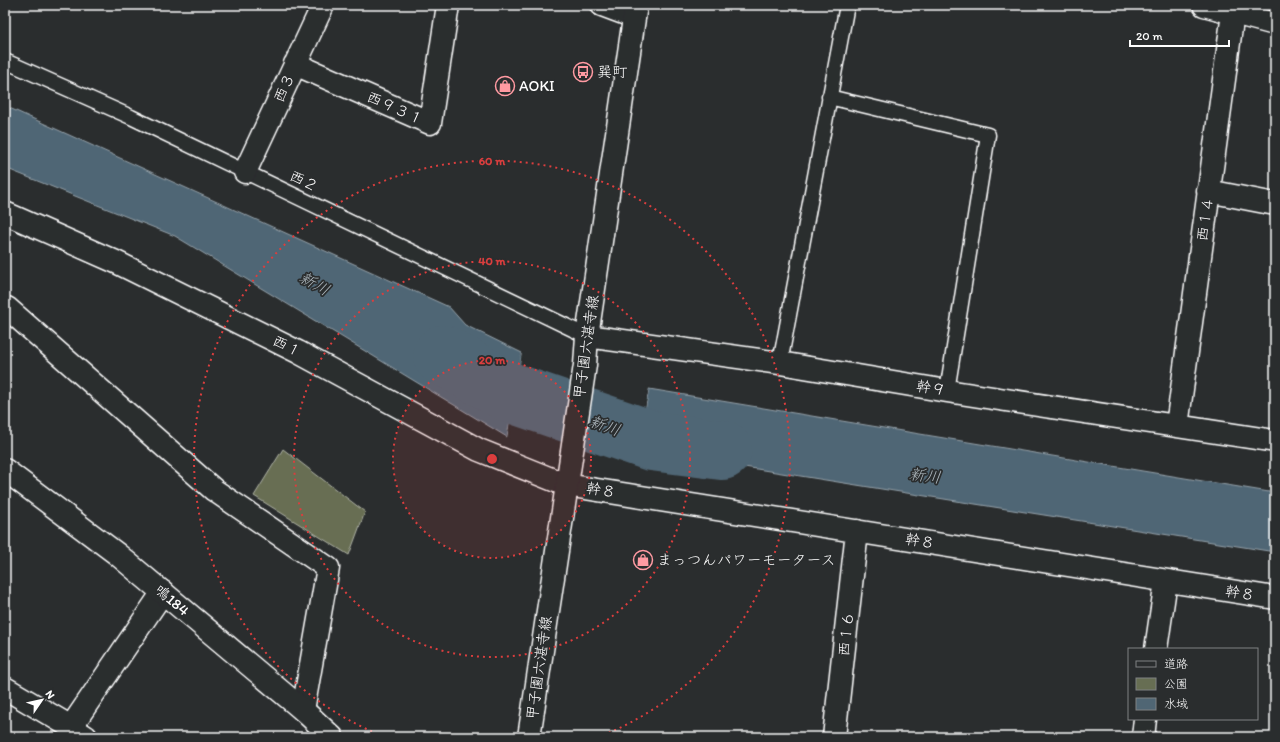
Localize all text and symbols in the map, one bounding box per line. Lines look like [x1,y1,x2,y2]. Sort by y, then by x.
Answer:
scale bar [1130,22,1229,48]
text: 20 m [1136,29,1163,43]
bus stop icon: 巽町 [572,61,594,83]
place label: 巽町 [597,63,628,81]
street label: 西３ [270,71,298,105]
shop icon: AOKI [494,75,516,97]
place label: AOKI [519,77,555,95]
street label: 西９３１ [364,88,426,128]
text: 60 m [479,154,506,168]
street label: 西２ [287,166,321,196]
street label: 西１４ [1193,195,1217,243]
text: 40 m [478,254,507,268]
water label: 新川 [296,267,333,300]
street label: 甲子園六湛寺線 [570,294,602,400]
street label: 西１ [270,331,304,361]
text: 20 m [479,353,506,367]
street label: 幹９ [915,377,947,399]
water label: 新川 [587,411,623,440]
centre of rings [485,452,499,466]
water label: 新川 [908,464,942,487]
street label: 幹８ [585,479,617,501]
street label: 幹８ [904,530,936,552]
shop icon: まっつんパワーモータース [632,549,654,571]
place label: まっつんパワーモータース [657,551,836,569]
street label: 鳴184 [151,581,193,619]
street label: 幹８ [1224,582,1256,604]
street label: 西１６ [835,611,857,657]
street label: 甲子園六湛寺線 [523,615,555,721]
legend [1128,648,1258,720]
text: 道路 [1164,657,1188,671]
text: 公園 [1164,677,1188,691]
north arrow [22,680,62,720]
text: N [42,688,57,701]
text: 水域 [1164,697,1188,711]

